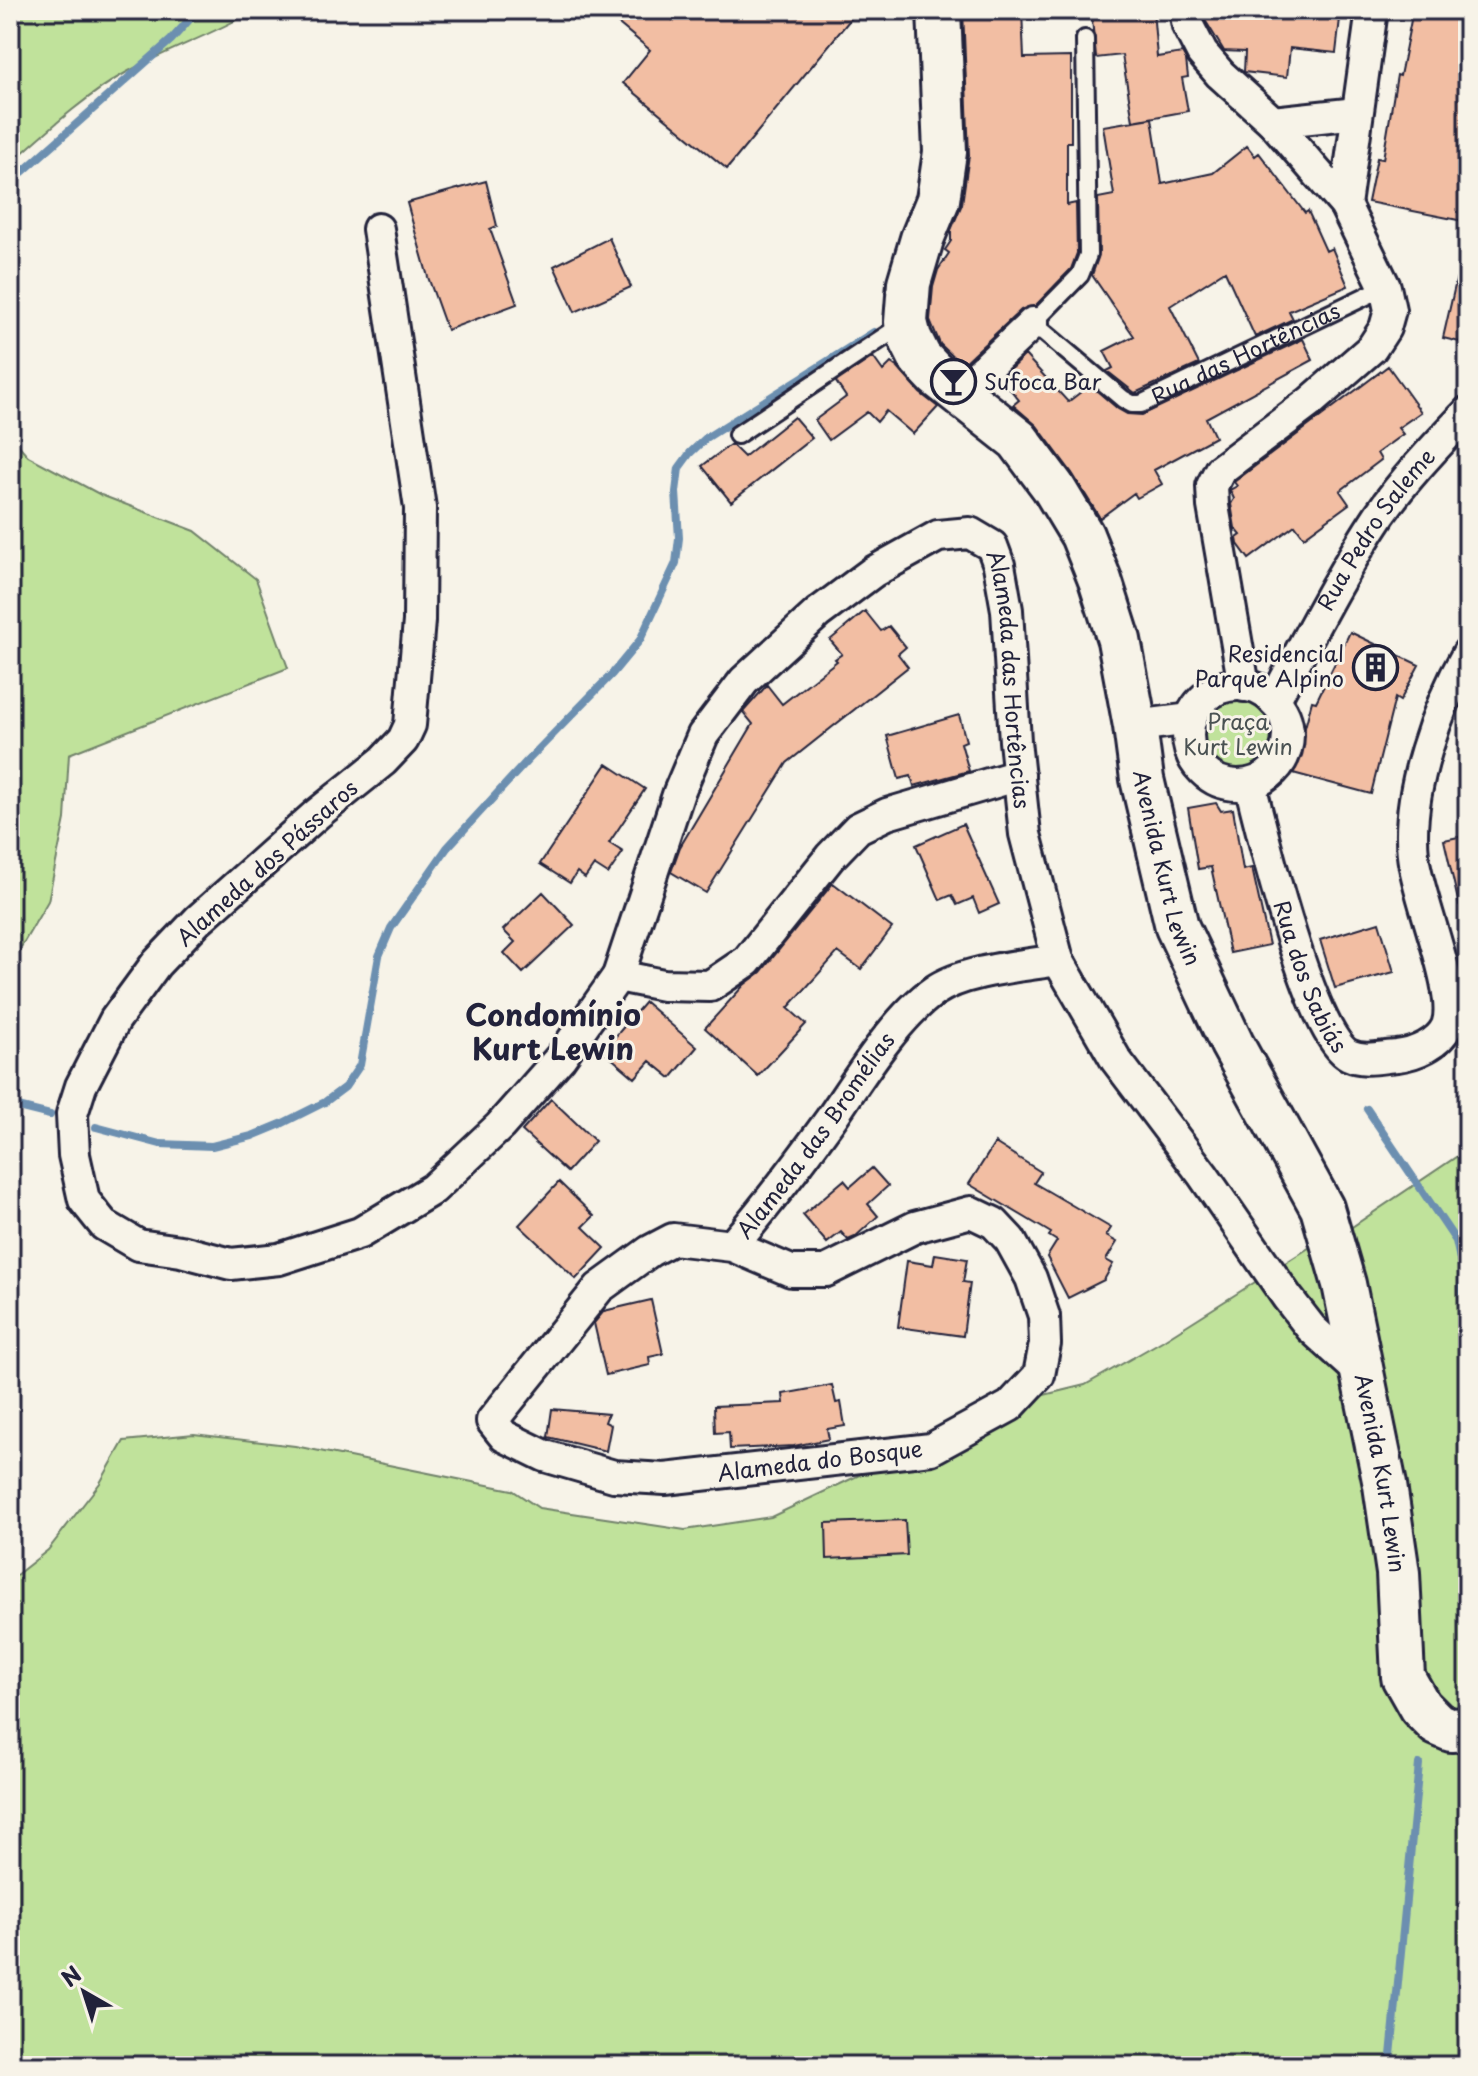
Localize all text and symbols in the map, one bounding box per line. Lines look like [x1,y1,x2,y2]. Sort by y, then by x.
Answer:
street label: Rua das Hortências [1145,293,1345,412]
bar icon: Sufoca Bar [929,358,977,406]
place label: Sufoca Bar [984,364,1101,397]
street label: Rua Pedro Saleme [1308,440,1442,616]
street label: Alameda das Hortências [980,544,1040,810]
place label: Residencial Parque Alpino [1195,636,1344,694]
building icon: Residencial Parque Alpino [1351,643,1399,691]
park label: Praça Kurt Lewin [1183,704,1293,762]
street label: Avenida Kurt Lewin [1126,768,1211,970]
street label: Alameda dos Pássaros [168,771,364,953]
street label: Rua dos Sabiás [1266,896,1356,1059]
district label: Condomínio Kurt Lewin [465,991,641,1070]
street label: Alameda das Bromélias [727,1024,901,1245]
street label: Avenida Kurt Lewin [1348,1371,1416,1575]
street label: Alameda do Bosque [715,1431,924,1488]
north arrow [44,1952,124,2032]
text: N [53,1957,88,1994]

